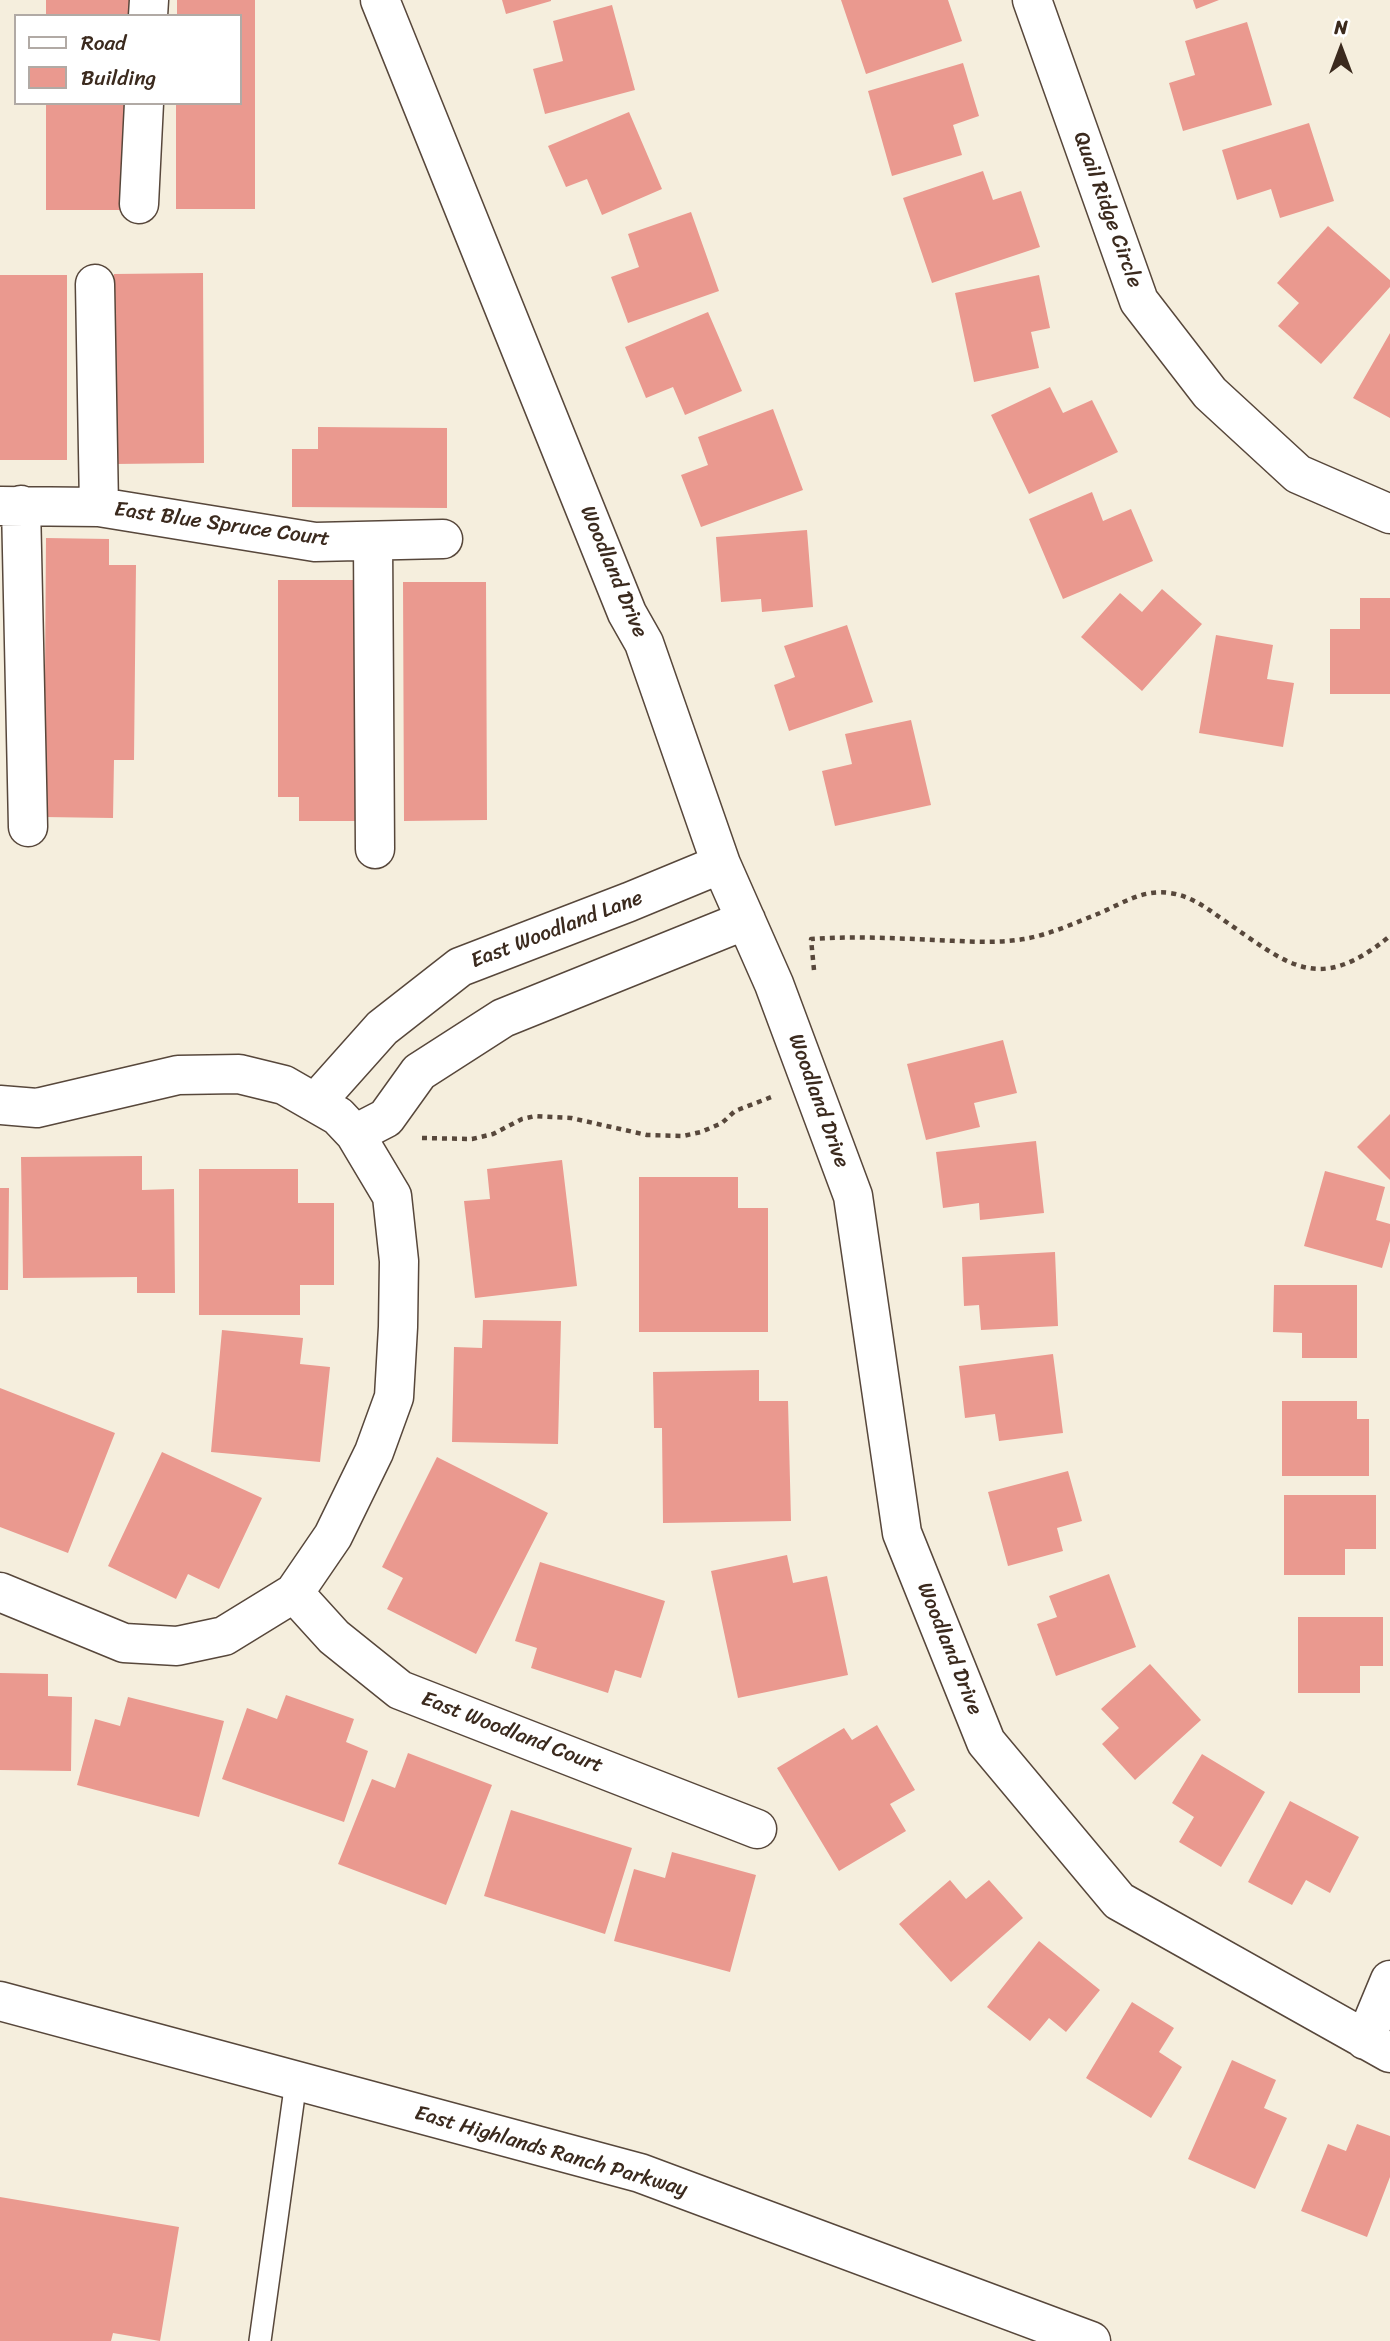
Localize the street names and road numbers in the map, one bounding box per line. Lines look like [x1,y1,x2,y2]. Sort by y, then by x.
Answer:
street label: Quail Ridge Circle [1067,129,1147,291]
street label: East Blue Spruce Court [113,497,331,553]
street label: Woodland Drive [574,502,652,642]
street label: East Woodland Lane [468,886,646,974]
street label: Woodland Drive [782,1031,854,1171]
street label: Woodland Drive [911,1579,987,1719]
street label: East Woodland Court [418,1687,606,1779]
street label: East Highlands Ranch Parkway [412,2101,690,2203]

